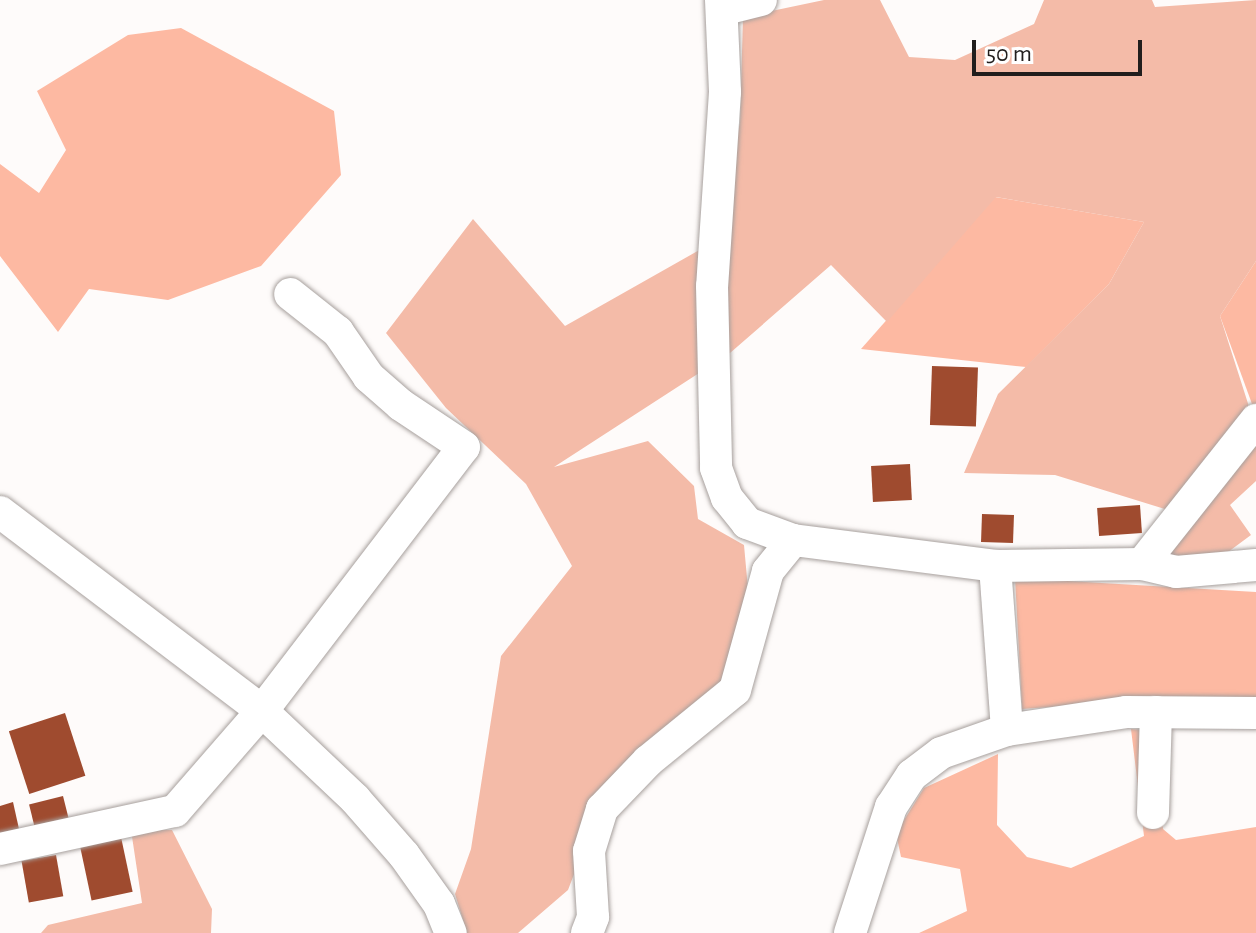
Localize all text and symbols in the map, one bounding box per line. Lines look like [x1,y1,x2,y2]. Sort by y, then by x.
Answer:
scale bar [976,24,1146,74]
text: 50 m [986,42,1032,66]

